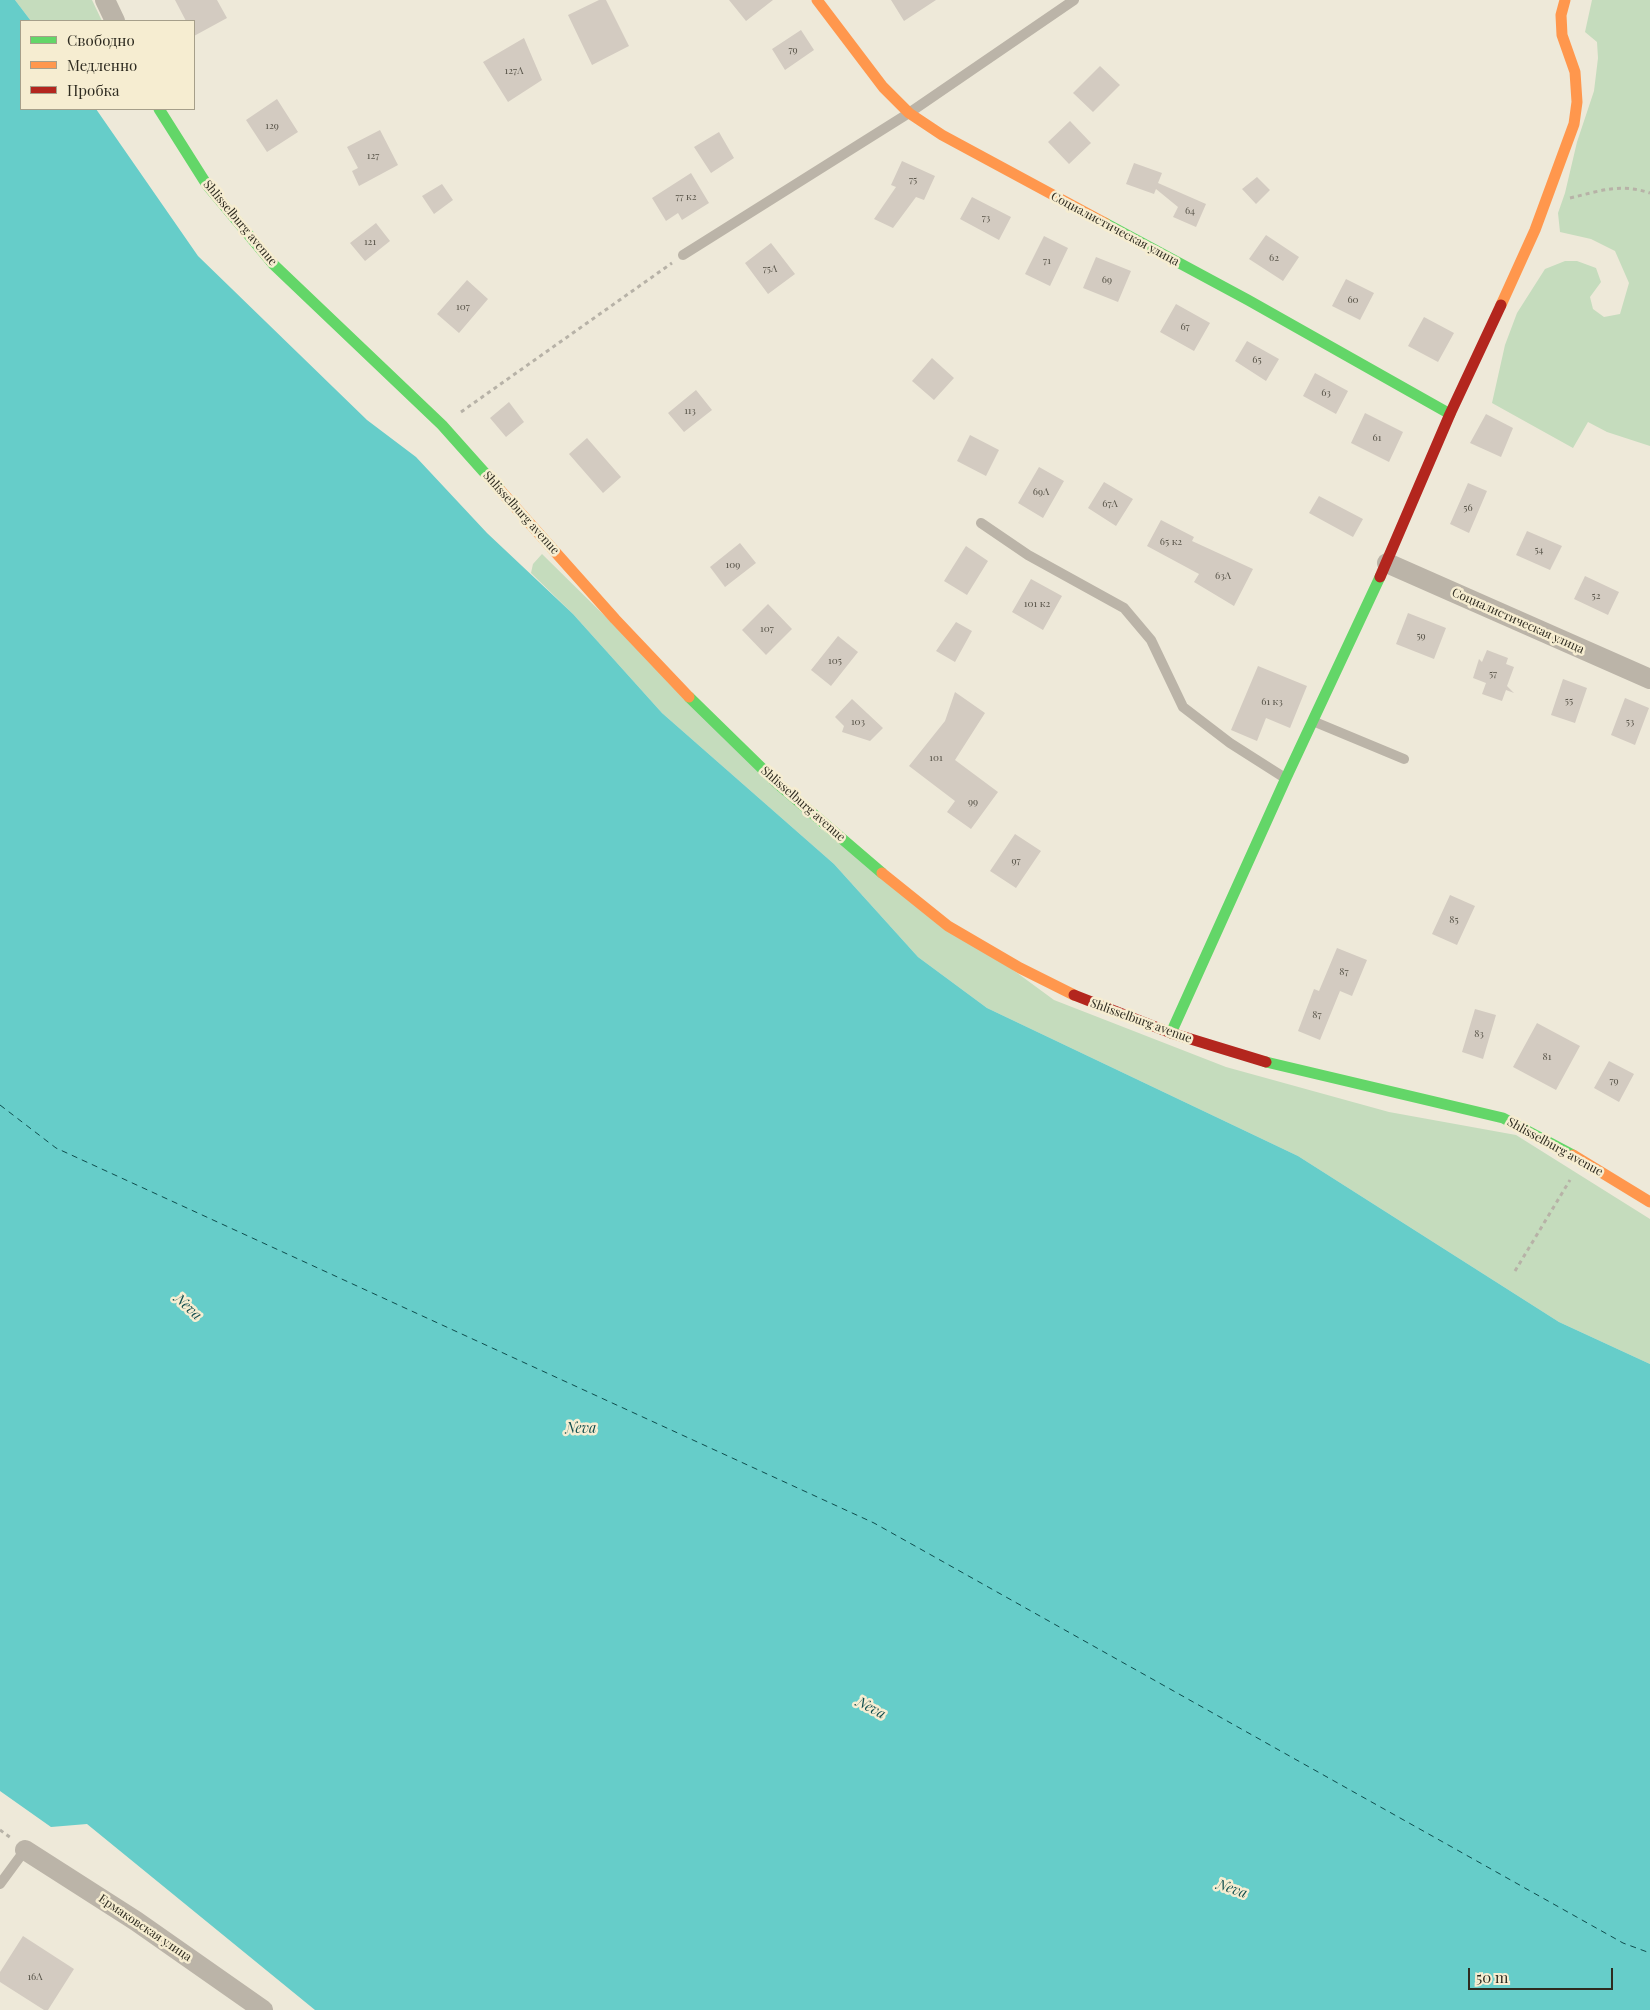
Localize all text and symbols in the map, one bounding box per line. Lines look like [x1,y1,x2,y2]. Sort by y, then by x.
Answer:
legend [20,20,195,110]
text: Свободно [67,30,135,50]
house number: 79 [788,44,798,56]
text: Медленно [67,55,137,75]
house number: 127А [505,65,523,77]
text: Пробка [67,80,120,100]
house number: 129 [265,120,279,132]
house number: 127 [367,150,379,162]
house number: 75 [909,174,917,186]
street label: Shlisselburg avenue [200,177,280,269]
street label: Социалистическая улица [1048,189,1182,269]
house number: 77 к2 [675,191,697,203]
house number: 64 [1185,205,1195,217]
house number: 73 [982,212,990,224]
house number: 121 [364,236,376,248]
house number: 62 [1269,252,1279,264]
house number: 71 [1043,255,1051,267]
house number: 75А [763,263,777,275]
house number: 69 [1102,274,1112,286]
house number: 60 [1347,294,1359,306]
house number: 107 [456,301,470,313]
house number: 67 [1180,321,1190,333]
house number: 65 [1252,354,1262,366]
house number: 63 [1321,387,1331,399]
house number: 113 [684,405,696,417]
house number: 61 [1373,432,1381,444]
street label: Shlisselburg avenue [480,468,562,558]
house number: 69А [1033,486,1049,498]
house number: 67А [1102,498,1118,510]
house number: 56 [1463,502,1473,514]
house number: 65 к2 [1160,536,1182,548]
house number: 54 [1534,544,1544,556]
house number: 109 [726,559,740,571]
house number: 63А [1215,570,1231,582]
street label: Социалистическая улица [1450,585,1586,657]
house number: 52 [1592,590,1600,602]
house number: 101 к2 [1024,598,1050,610]
house number: 107 [760,623,774,635]
house number: 59 [1416,630,1426,642]
house number: 105 [828,655,842,667]
house number: 57 [1489,668,1497,680]
house number: 55 [1565,695,1573,707]
house number: 61 к3 [1261,696,1283,708]
house number: 103 [851,716,865,728]
house number: 53 [1626,716,1634,728]
house number: 101 [929,752,943,764]
street label: Shlisselburg avenue [758,763,848,845]
house number: 99 [968,796,978,808]
house number: 97 [1011,855,1021,867]
house number: 85 [1449,914,1459,926]
house number: 87 [1339,966,1349,978]
street label: Shlisselburg avenue [1088,996,1194,1046]
house number: 87 [1312,1009,1322,1021]
house number: 83 [1474,1028,1484,1040]
house number: 81 [1543,1051,1551,1063]
house number: 79 [1609,1075,1619,1087]
street label: Shlisselburg avenue [1505,1115,1605,1179]
water label: Neva [171,1290,205,1324]
water label: Neva [566,1421,596,1437]
water label: Neva [853,1693,889,1723]
water label: Neva [1215,1876,1249,1902]
street label: Ермаковская улица [96,1892,194,1964]
scale bar [1470,1958,1615,1990]
text: 50 m [1476,1967,1508,1987]
house number: 16А [27,1971,43,1983]

